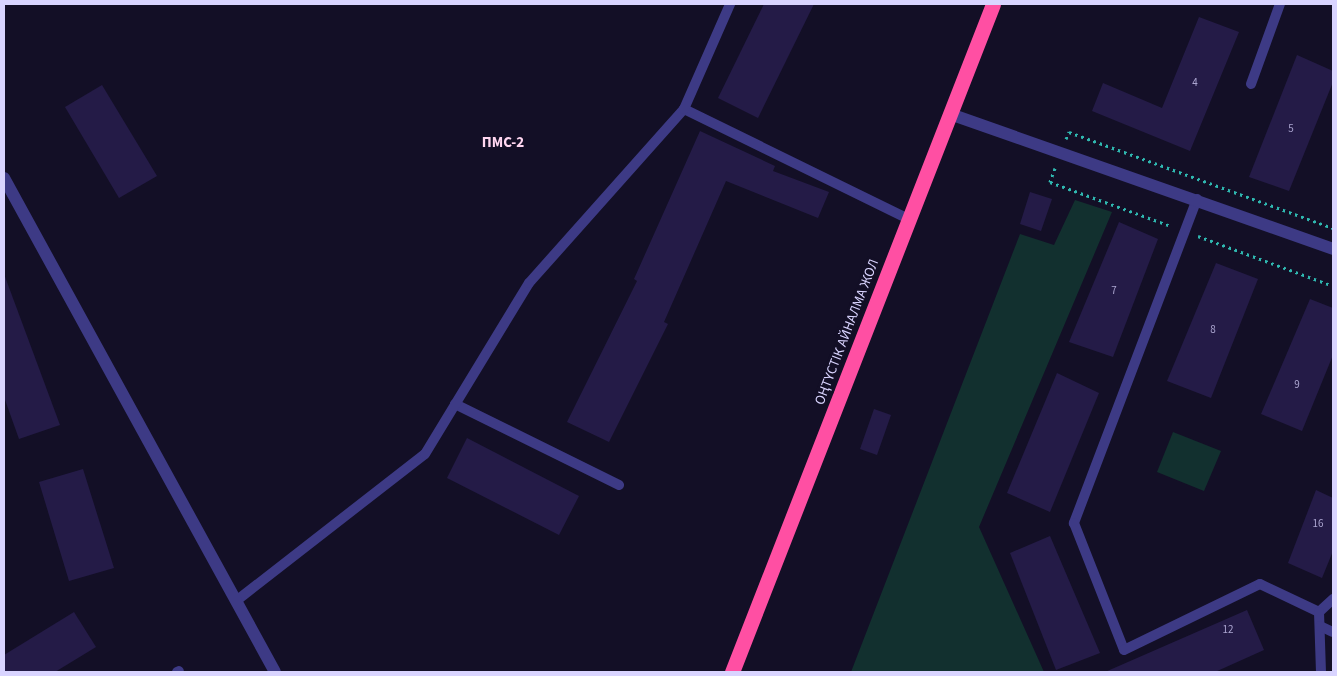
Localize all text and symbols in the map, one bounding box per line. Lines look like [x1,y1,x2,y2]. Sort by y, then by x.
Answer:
house number: 4 [1192,76,1198,90]
house number: 5 [1288,122,1294,136]
district label: ПМС-2 [482,134,524,152]
street label: ОҢТҮСТІК АЙНАЛМА ЖОЛ [811,257,883,407]
house number: 7 [1111,284,1117,298]
house number: 8 [1210,323,1216,337]
house number: 9 [1294,378,1300,392]
house number: 16 [1313,517,1323,531]
house number: 12 [1223,623,1233,637]

